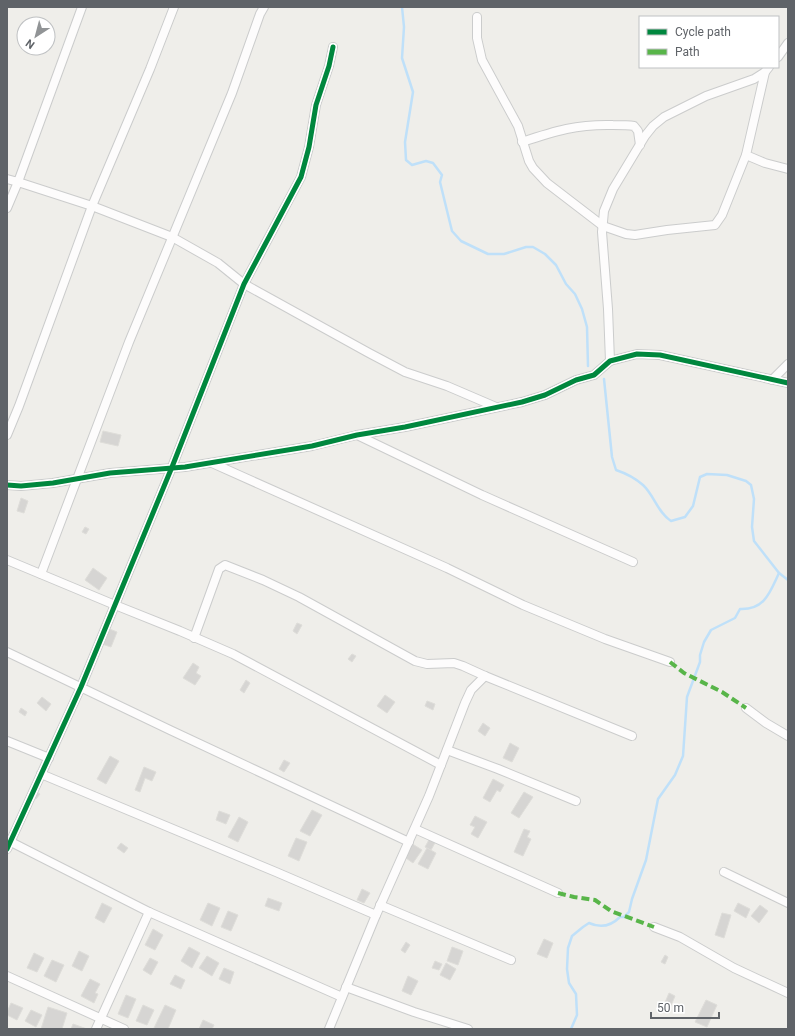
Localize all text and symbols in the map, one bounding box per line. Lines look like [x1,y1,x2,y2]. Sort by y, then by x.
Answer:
north arrow [16,16,56,56]
legend [639,16,779,68]
text: Cycle path [675,25,731,39]
text: N [23,36,37,51]
text: Path [675,45,700,59]
scale bar [651,994,719,1020]
text: 50 m [657,1001,684,1015]

